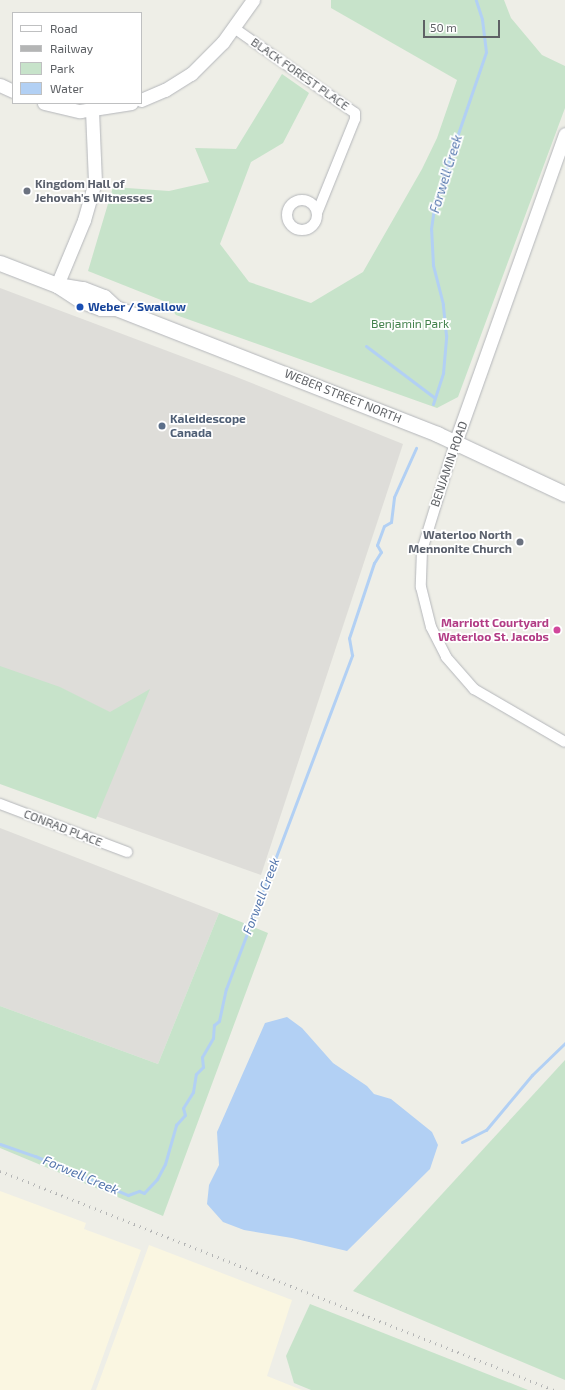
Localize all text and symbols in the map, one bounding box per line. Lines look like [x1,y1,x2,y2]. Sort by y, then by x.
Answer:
legend [12,12,142,104]
scale bar [425,12,502,38]
text: 50 m [430,20,457,34]
text: Road [50,21,78,35]
street label: BLACK FOREST PLACE [248,35,352,113]
text: Railway [50,41,93,55]
text: Park [50,61,75,75]
text: Water [50,81,84,95]
water label: Forwell Creek [427,133,465,215]
place label: Kingdom Hall of Jehovah's Witnesses [35,177,152,205]
marker: Kingdom Hall of Jehovah's Witnesses [22,186,32,196]
place label: Weber / Swallow [88,300,186,314]
marker: Weber / Swallow [75,302,85,312]
park label: Benjamin Park [371,317,449,331]
street label: WEBER STREET NORTH [282,366,404,426]
place label: Kaleidescope Canada [170,412,246,440]
street label: BENJAMIN ROAD [428,419,470,509]
marker: Kaleidescope Canada [157,421,167,431]
place label: Waterloo North Mennonite Church [408,528,512,556]
marker: Waterloo North Mennonite Church [515,537,525,547]
place label: Marriott Courtyard Waterloo St. Jacobs [438,616,549,644]
marker: Marriott Courtyard Waterloo St. Jacobs [552,625,562,635]
street label: CONRAD PLACE [22,806,104,850]
water label: Forwell Creek [239,855,283,937]
water label: Forwell Creek [41,1152,121,1198]

